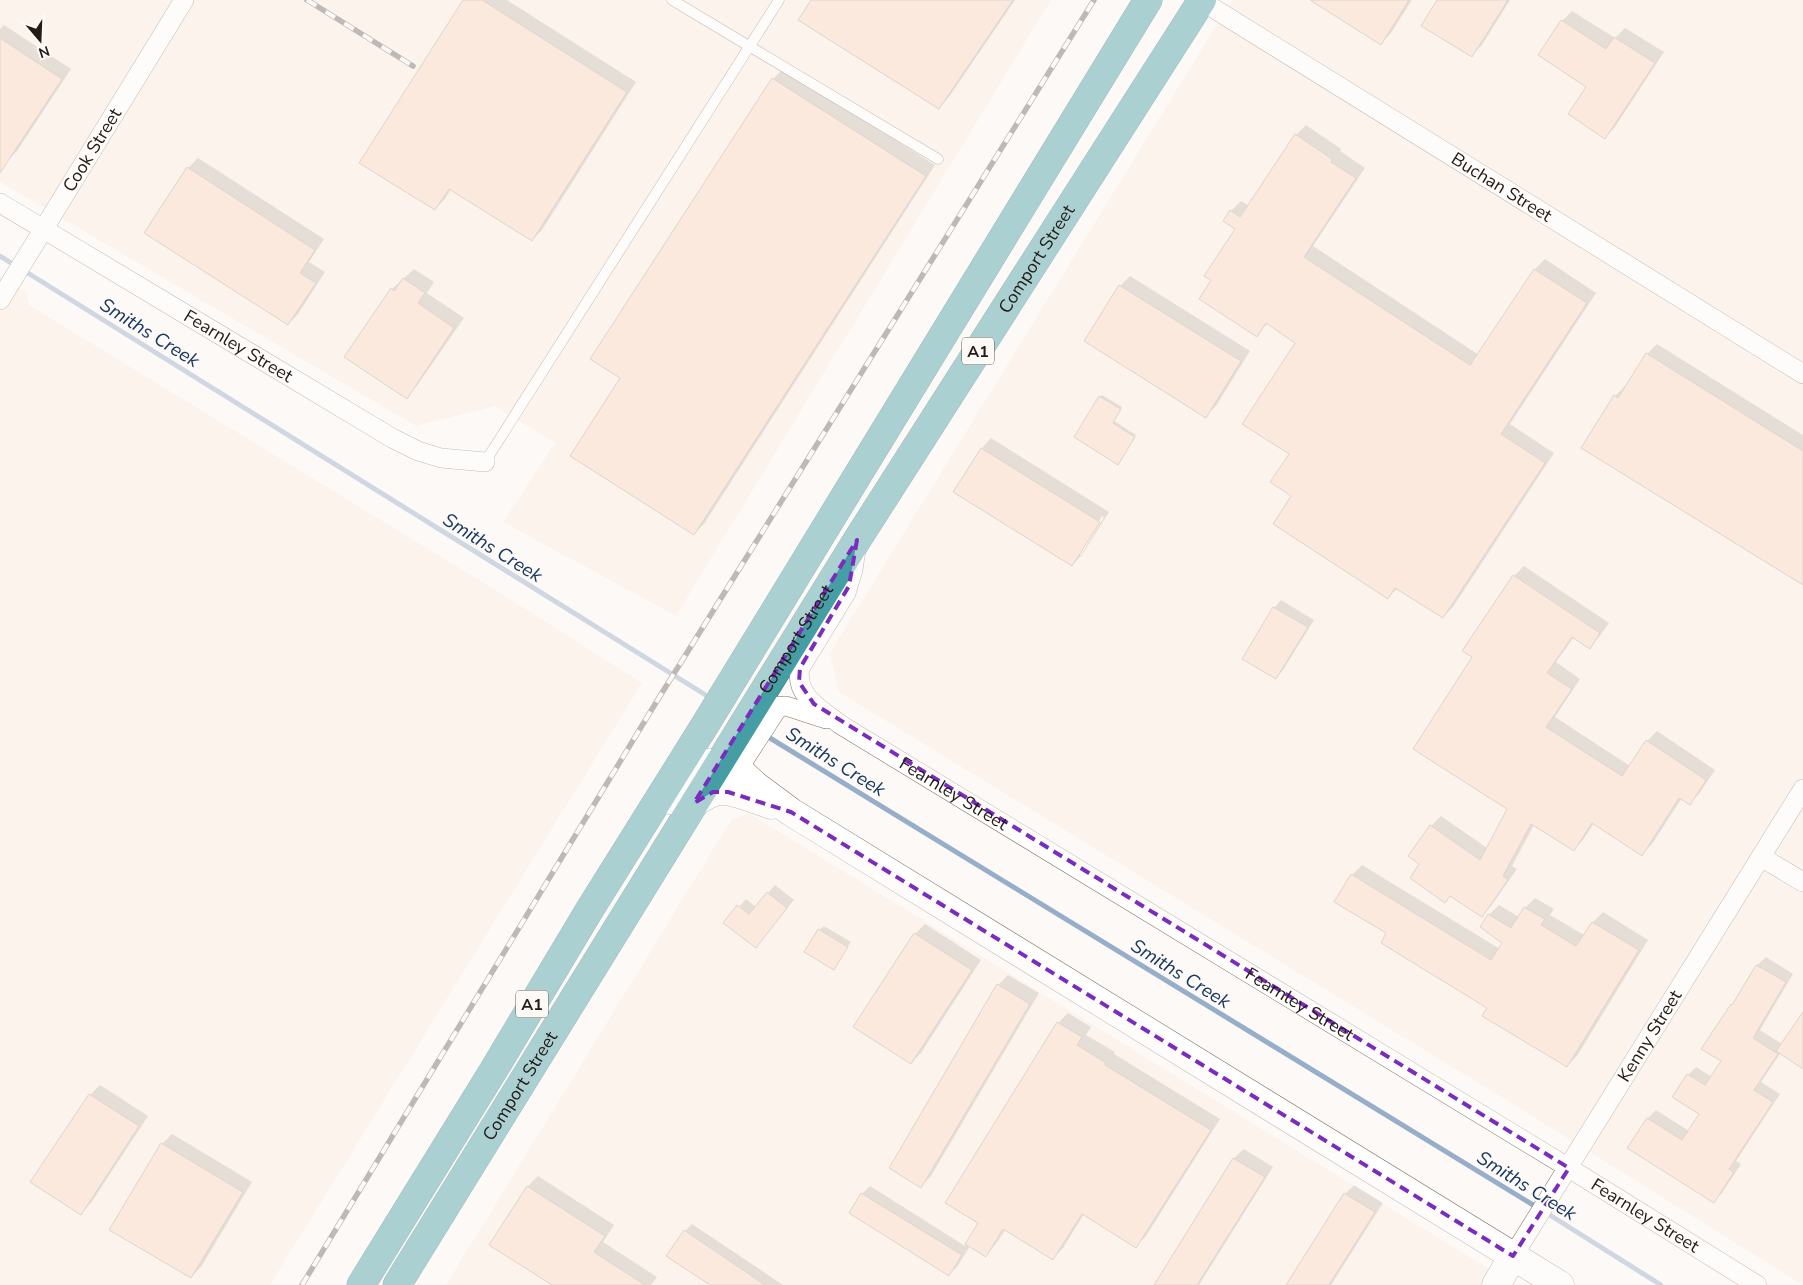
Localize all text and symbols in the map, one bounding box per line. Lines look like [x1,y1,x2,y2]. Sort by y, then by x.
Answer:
north arrow [15,15,65,65]
text: N [36,41,52,63]
street label: Cook Street [57,103,127,196]
street label: Buchan Street [1447,147,1557,228]
street label: Comport Street [993,200,1081,318]
water label: Smiths Creek [95,292,205,374]
street label: Fearnley Street [179,304,298,388]
road number: A1 [962,338,994,364]
water label: Smiths Creek [438,507,548,589]
street label: Comport Street [753,579,839,698]
water label: Smiths Creek [781,721,891,803]
street label: Fearnley Street [895,751,1013,836]
water label: Smiths Creek [1126,933,1236,1015]
street label: Fearnley Street [1241,962,1359,1047]
street label: Kenny Street [1612,985,1688,1087]
road number: A1 [516,991,548,1018]
street label: Comport Street [477,1026,563,1145]
water label: Smiths Creek [1472,1145,1582,1227]
street label: Fearnley Street [1587,1173,1704,1258]

